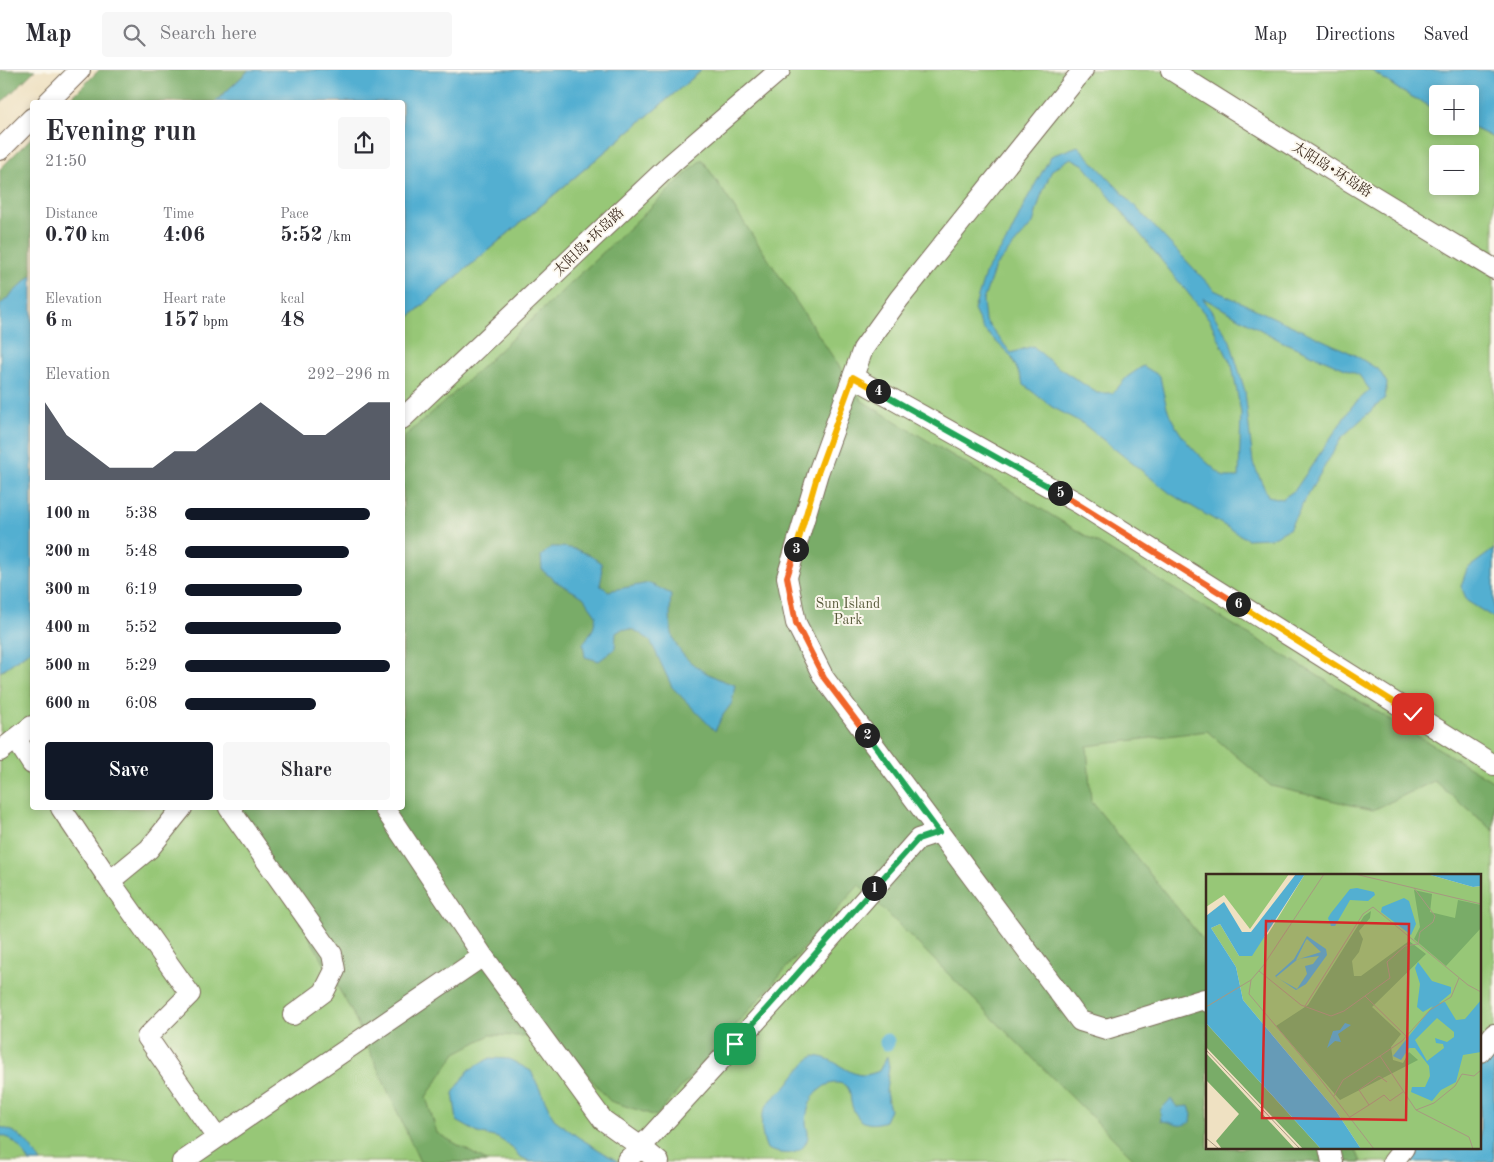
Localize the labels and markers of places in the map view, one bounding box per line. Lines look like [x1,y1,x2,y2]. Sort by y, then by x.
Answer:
pin: 4 [866,378,890,404]
pin: 5 [1048,480,1072,506]
pin: 3 [784,536,808,562]
pin: 6 [1226,592,1250,616]
pin [1392,693,1434,735]
pin: 2 [854,722,880,748]
pin: 1 [862,876,886,900]
pin [714,1023,756,1065]

